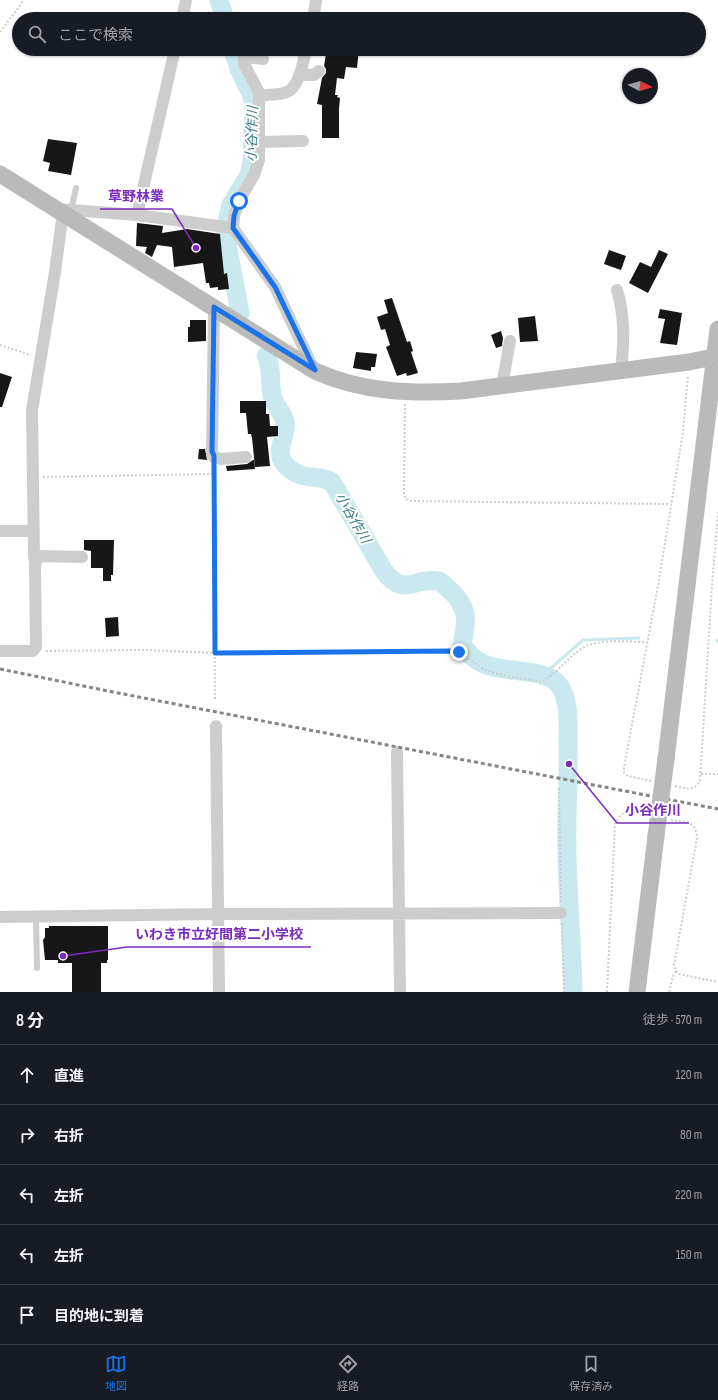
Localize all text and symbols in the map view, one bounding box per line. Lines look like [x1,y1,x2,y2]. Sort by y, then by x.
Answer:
search box [12,12,706,56]
icon: search [26,23,48,45]
text: ここで検索 [58,26,133,45]
north arrow [622,68,658,104]
water label: 小谷作川 [243,104,262,162]
callout: 草野林業 [100,183,172,209]
text: 草野林業 [108,188,164,205]
route start [230,192,248,210]
water label: 小谷作川 [332,490,375,548]
route end [450,643,468,661]
callout: 小谷作川 [617,797,689,823]
text: 小谷作川 [625,802,681,819]
callout: いわき市立好間第二小学校 [127,921,311,947]
text: いわき市立好間第二小学校 [135,926,303,943]
text: 8 分 [16,1011,44,1031]
text: 徒歩 · 570 m [643,1012,702,1028]
icon: ahead [16,1064,38,1086]
text: 直進 [54,1067,84,1086]
text: 120 m [676,1067,702,1083]
icon: right [16,1124,38,1146]
text: 右折 [54,1127,84,1146]
text: 80 m [680,1127,702,1143]
icon: left [16,1184,38,1206]
text: 左折 [54,1187,84,1206]
text: 220 m [675,1187,702,1203]
icon: left [16,1244,38,1266]
text: 左折 [54,1247,84,1266]
text: 150 m [676,1247,702,1263]
icon: arrive [16,1304,38,1326]
text: 目的地に到着 [54,1307,144,1326]
tab: 地図 [105,1353,127,1393]
tab: 経路 [337,1353,359,1393]
tab: 保存済み [569,1353,613,1393]

